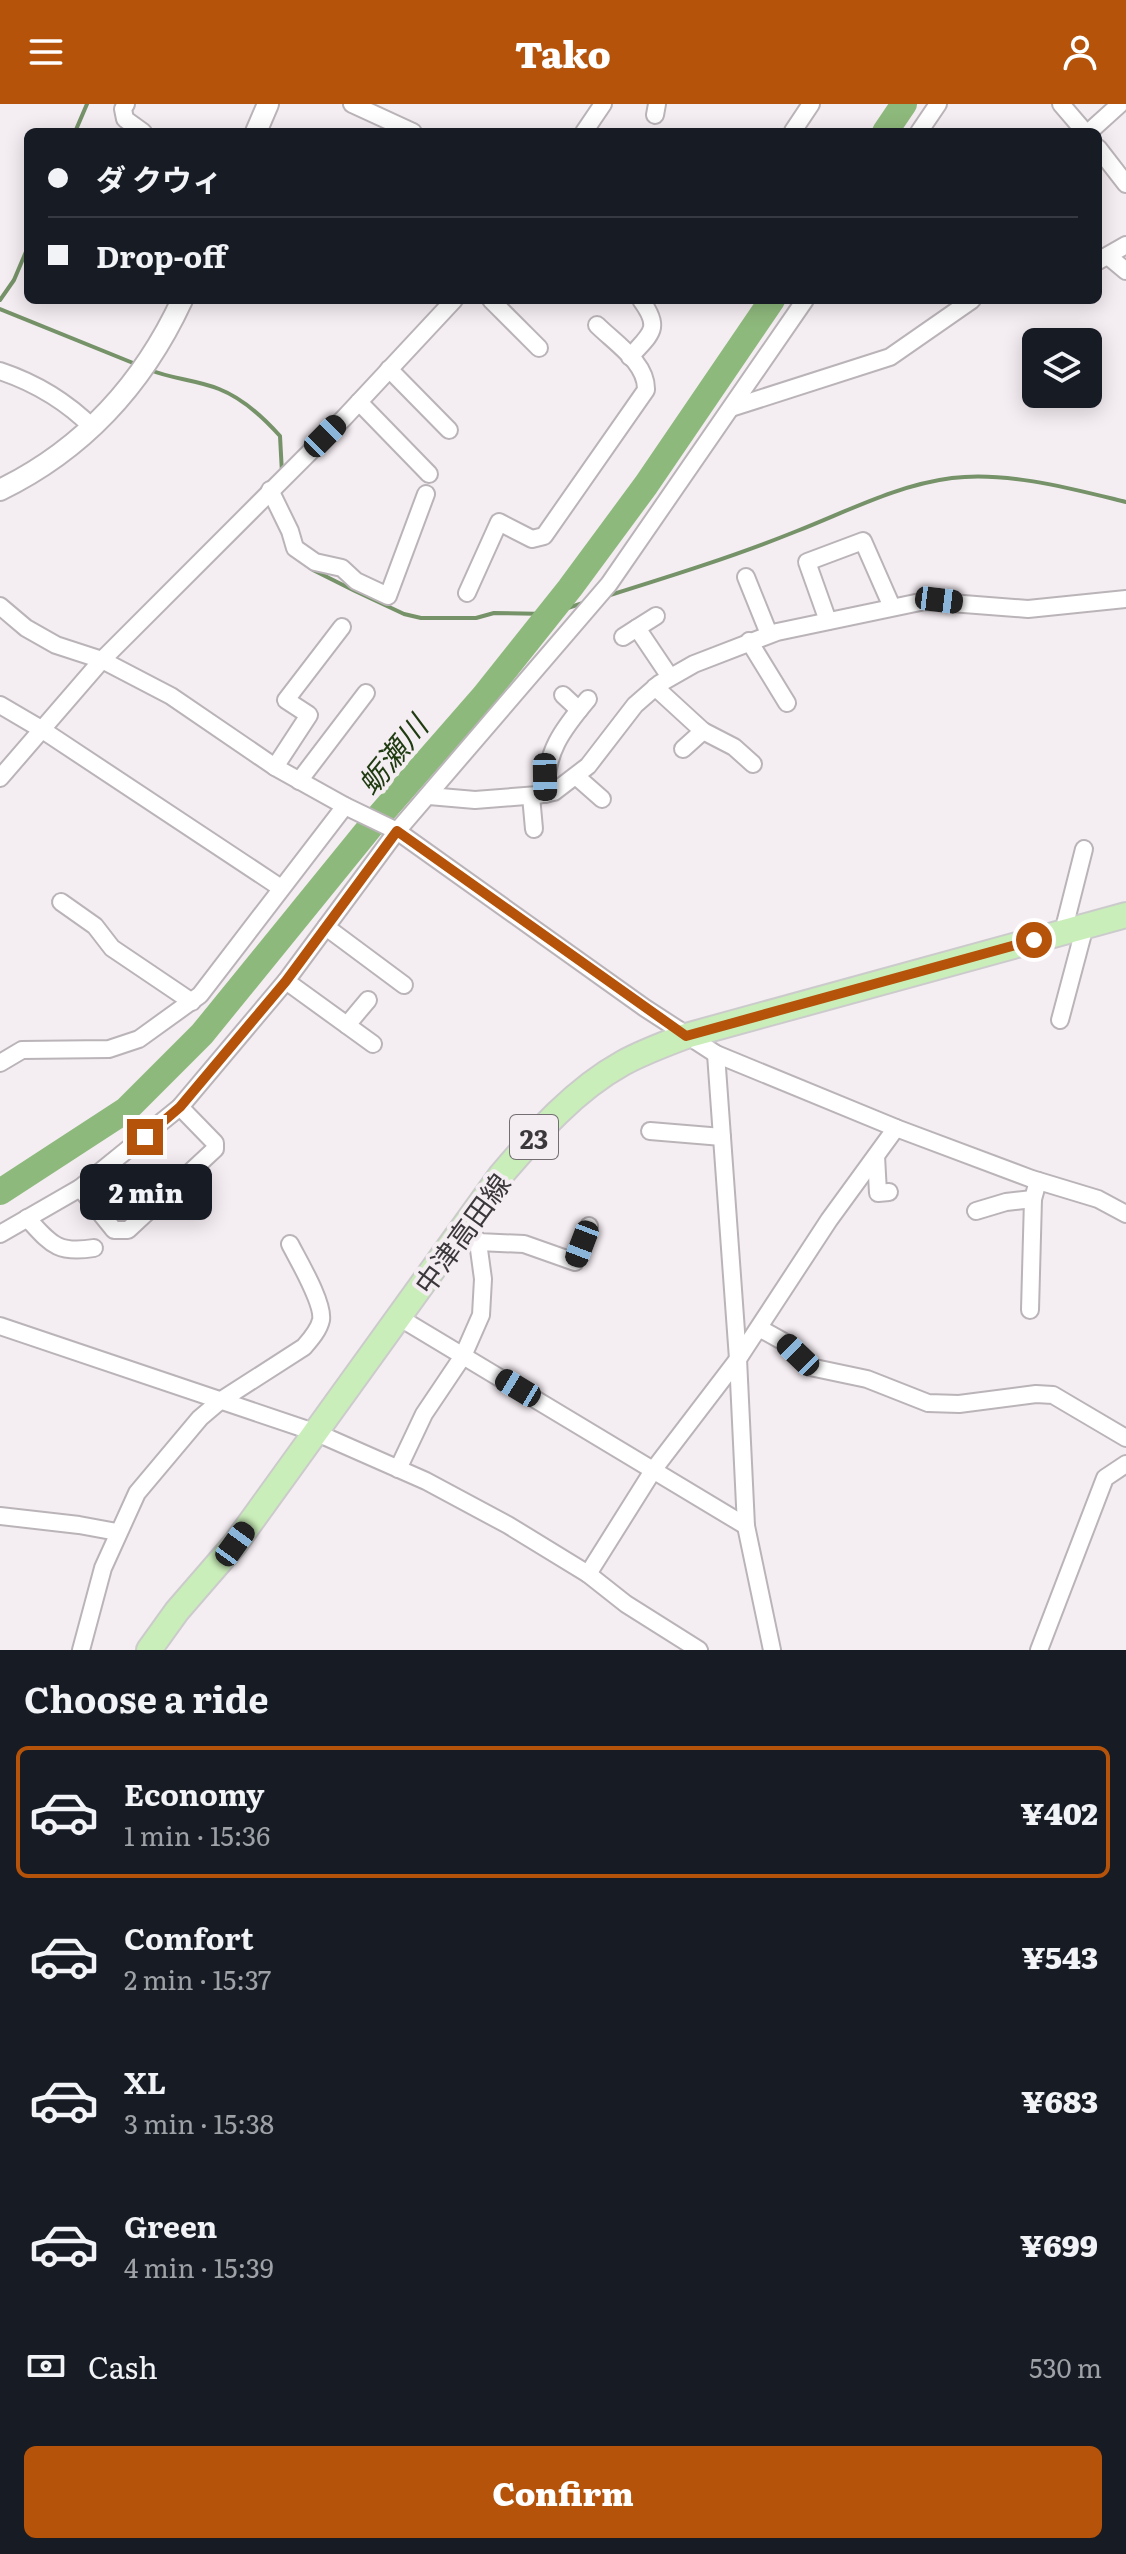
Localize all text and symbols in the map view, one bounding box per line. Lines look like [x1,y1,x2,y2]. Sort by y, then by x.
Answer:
text: Tako [515,26,611,79]
icon: menu [24,30,68,74]
icon: person [1058,30,1102,74]
text: ダ クウィ [96,156,222,200]
text: Drop-off [96,233,226,277]
map controls [1022,328,1102,408]
button: layers [1022,328,1102,408]
car [300,411,350,461]
car [914,585,964,615]
water label: 蛎瀬川 [346,703,438,803]
car [533,753,557,801]
route start [1016,922,1052,958]
road number: 23 [510,1115,558,1159]
route end [127,1119,163,1155]
street label: 中津高田線 [403,1164,519,1302]
callout: 2 min [79,1165,211,1221]
text: 2 min [109,1172,183,1211]
car [562,1217,602,1271]
car [772,1330,824,1380]
car [491,1365,545,1411]
car [211,1518,259,1570]
text: Choose a ride [24,1671,269,1724]
text: Economy [124,1771,264,1815]
icon: car [28,1776,100,1848]
text: ¥402 [1021,1790,1098,1834]
text: 1 min · 15:36 [124,1815,270,1854]
text: Comfort [124,1915,254,1959]
icon: car [28,1920,100,1992]
text: ¥543 [1022,1934,1098,1978]
text: 2 min · 15:37 [124,1959,271,1998]
text: XL [124,2059,166,2103]
icon: car [28,2064,100,2136]
text: ¥683 [1021,2078,1098,2122]
text: 3 min · 15:38 [124,2103,274,2142]
text: Green [124,2203,217,2247]
icon: car [28,2208,100,2280]
text: ¥699 [1020,2222,1098,2266]
text: 4 min · 15:39 [124,2247,274,2286]
icon: cash [24,2344,68,2388]
text: Cash [88,2344,158,2388]
text: 530 m [1029,2347,1102,2386]
button: Confirm [24,2446,1102,2538]

